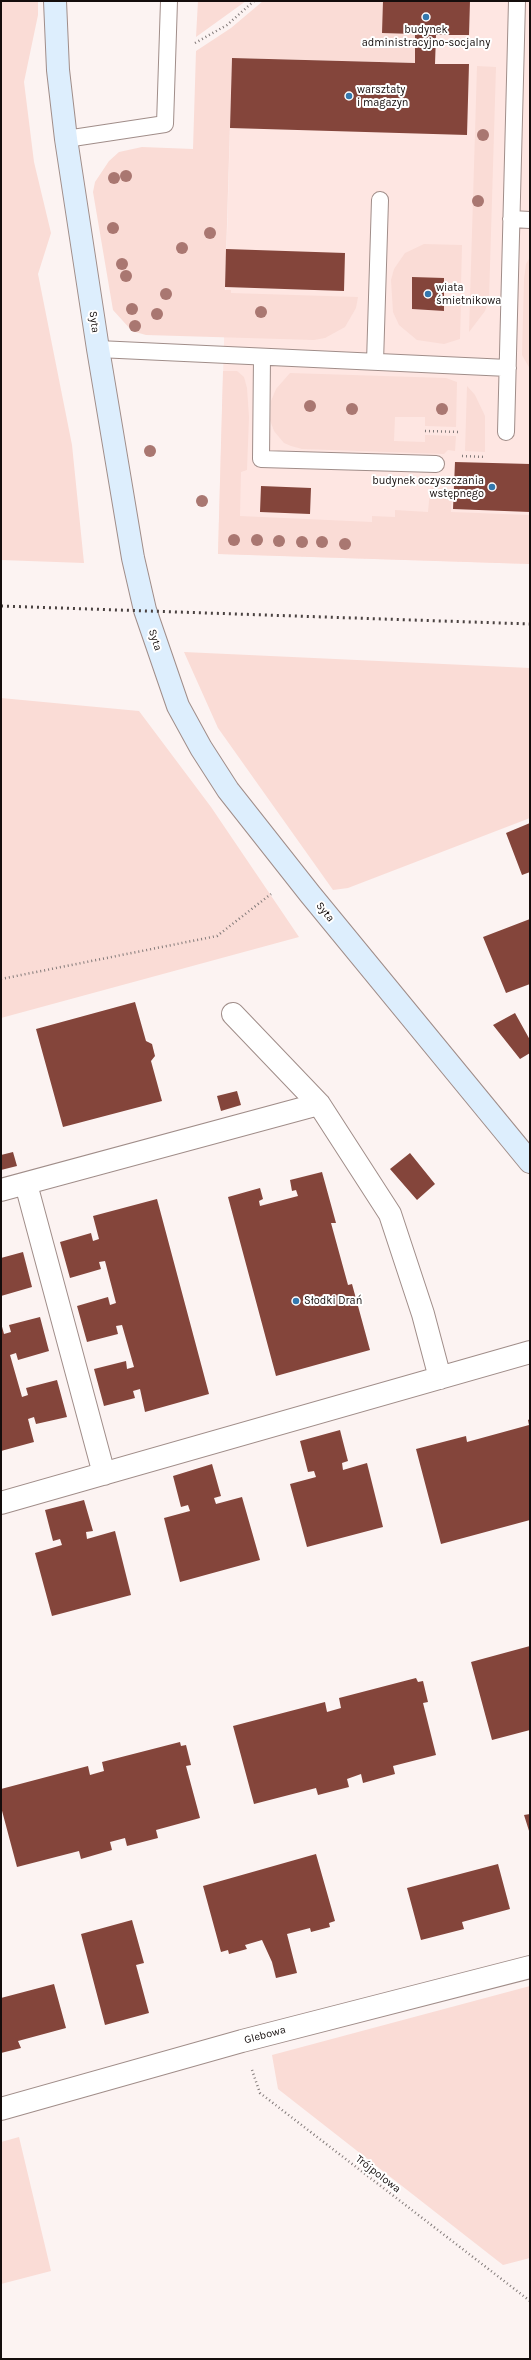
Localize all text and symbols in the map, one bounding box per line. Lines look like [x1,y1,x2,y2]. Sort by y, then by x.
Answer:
marker: budynek administracyjno-socjalny [421,12,431,22]
place label: budynek administracyjno-socjalny [362,23,490,49]
place label: warsztaty i magazyn [357,83,408,109]
marker: warsztaty i magazyn [344,91,354,101]
place label: wiata śmietnikowa [436,281,501,307]
marker: wiata śmietnikowa [423,289,433,299]
street label: Syta [86,310,102,334]
place label: budynek oczyszczania wstępnego [372,474,484,500]
marker: budynek oczyszczania wstępnego [487,482,497,492]
street label: Syta [145,628,165,652]
street label: Syta [313,899,337,925]
place label: Słodki Drań [304,1294,362,1308]
marker: Słodki Drań [291,1296,301,1306]
street label: Glebowa [243,2023,287,2047]
street label: Trójpolowa [353,2152,403,2196]

